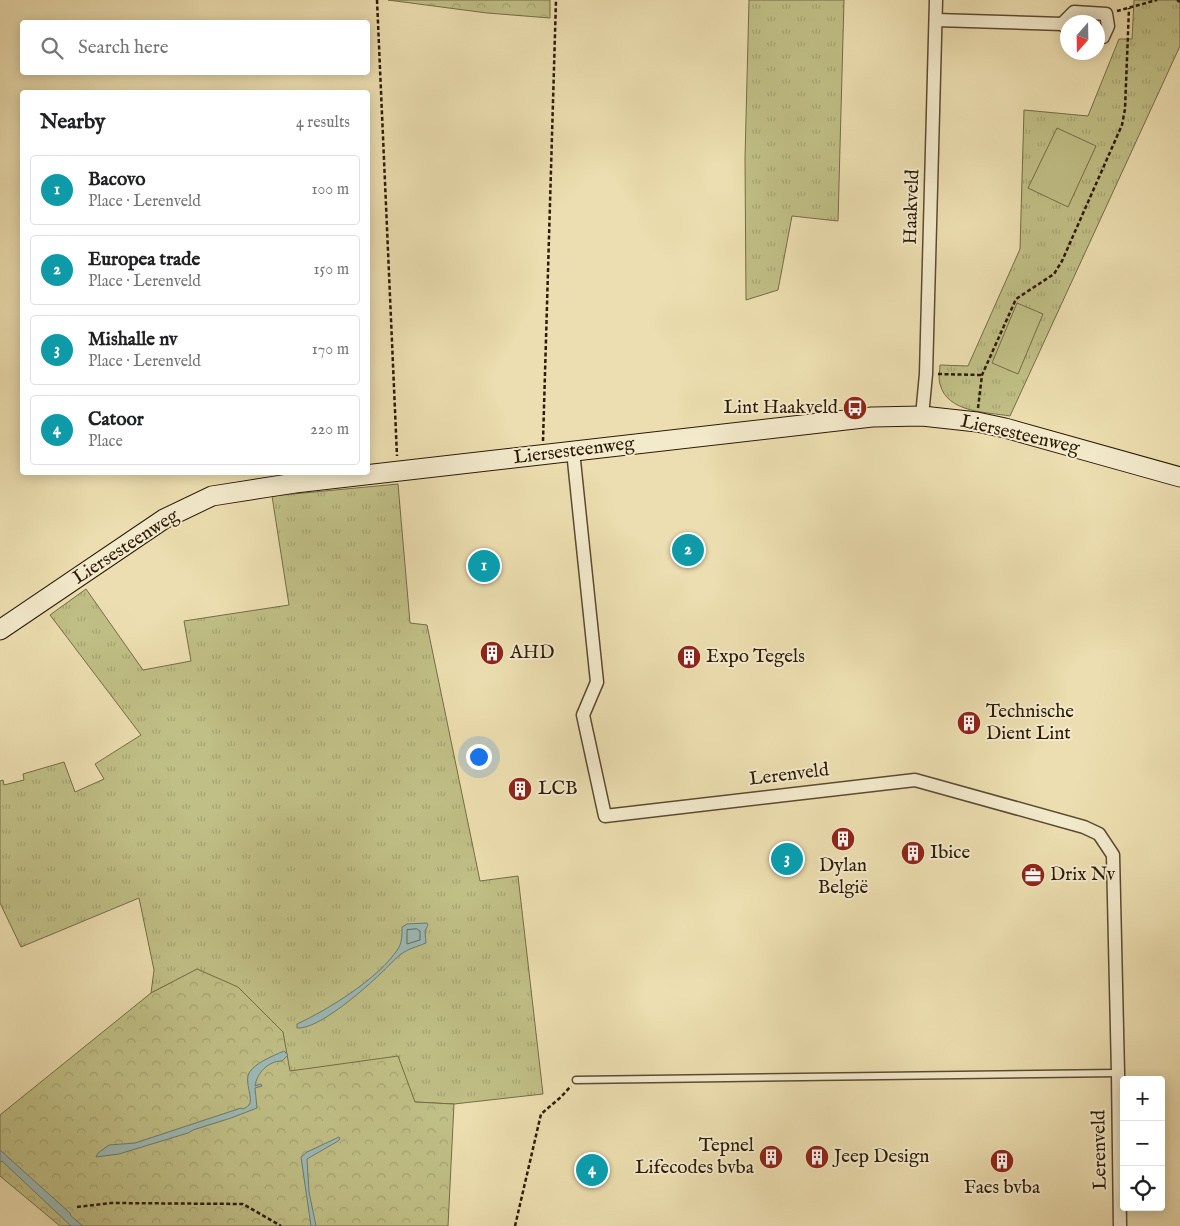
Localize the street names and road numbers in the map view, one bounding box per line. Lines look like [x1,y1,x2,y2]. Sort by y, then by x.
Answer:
street label: Haakveld [899,168,925,245]
street label: Liersesteenweg [958,410,1083,461]
street label: Liersesteenweg [512,432,636,470]
street label: Liersesteenweg [68,503,184,590]
street label: Lerenveld [748,758,831,792]
street label: Lerenveld [1087,1109,1113,1190]

